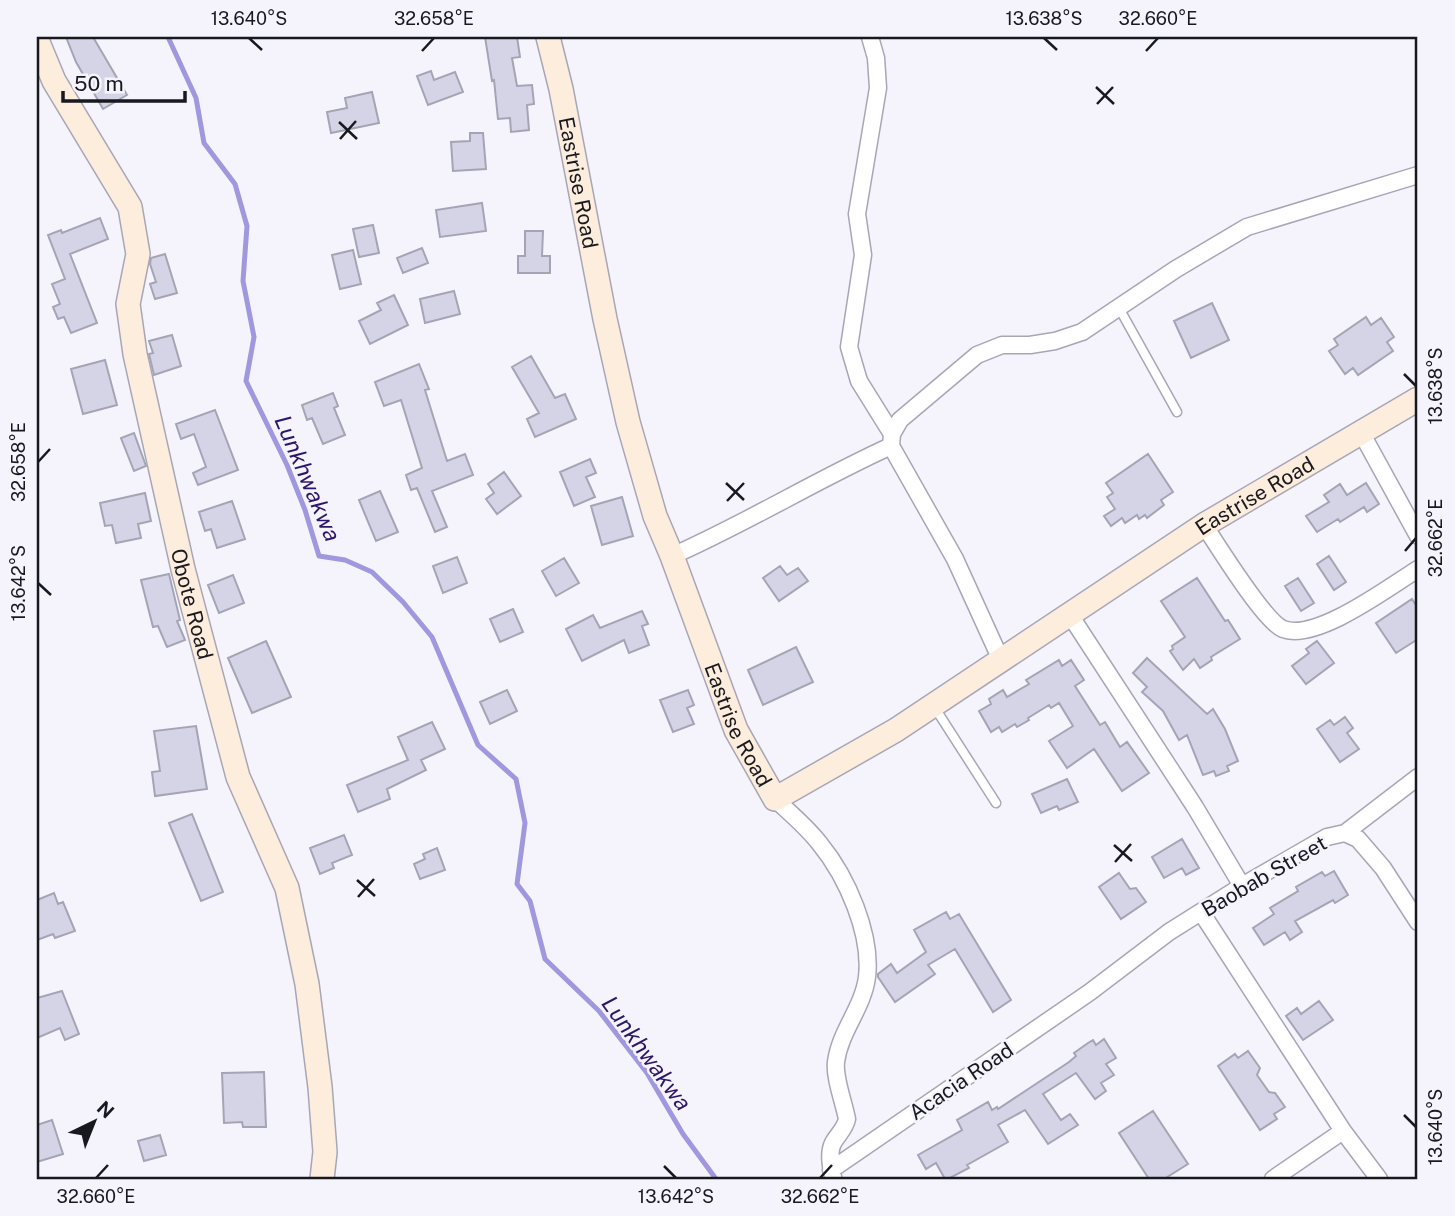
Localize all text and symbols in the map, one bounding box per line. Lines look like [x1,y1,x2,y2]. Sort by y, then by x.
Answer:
text: 13.640°S [211,8,287,29]
text: 32.658°E [394,8,474,29]
text: 13.638°S [1005,8,1083,29]
text: 32.660°E [1119,8,1197,29]
scale bar [63,60,186,104]
text: 50 m [74,71,124,96]
street label: Eastrise Road [554,115,604,251]
text: 13.638°S [1425,347,1446,425]
water label: Lunkhwakwa [269,411,347,545]
text: 32.658°E [8,422,29,502]
street label: Eastrise Road [1190,451,1318,540]
text: 32.662°E [1425,499,1446,577]
text: 13.642°S [8,545,29,621]
street label: Obote Road [166,546,219,662]
street label: Eastrise Road [700,659,778,791]
street label: Baobab Street [1197,830,1331,922]
water label: Lunkhwakwa [597,991,697,1115]
street label: Acacia Road [904,1037,1018,1125]
north arrow [60,1086,130,1156]
text: 13.640°S [1425,1089,1446,1165]
text: N [93,1096,119,1123]
text: 32.660°E [57,1186,135,1207]
text: 13.642°S [638,1186,714,1207]
text: 32.662°E [781,1186,859,1207]

